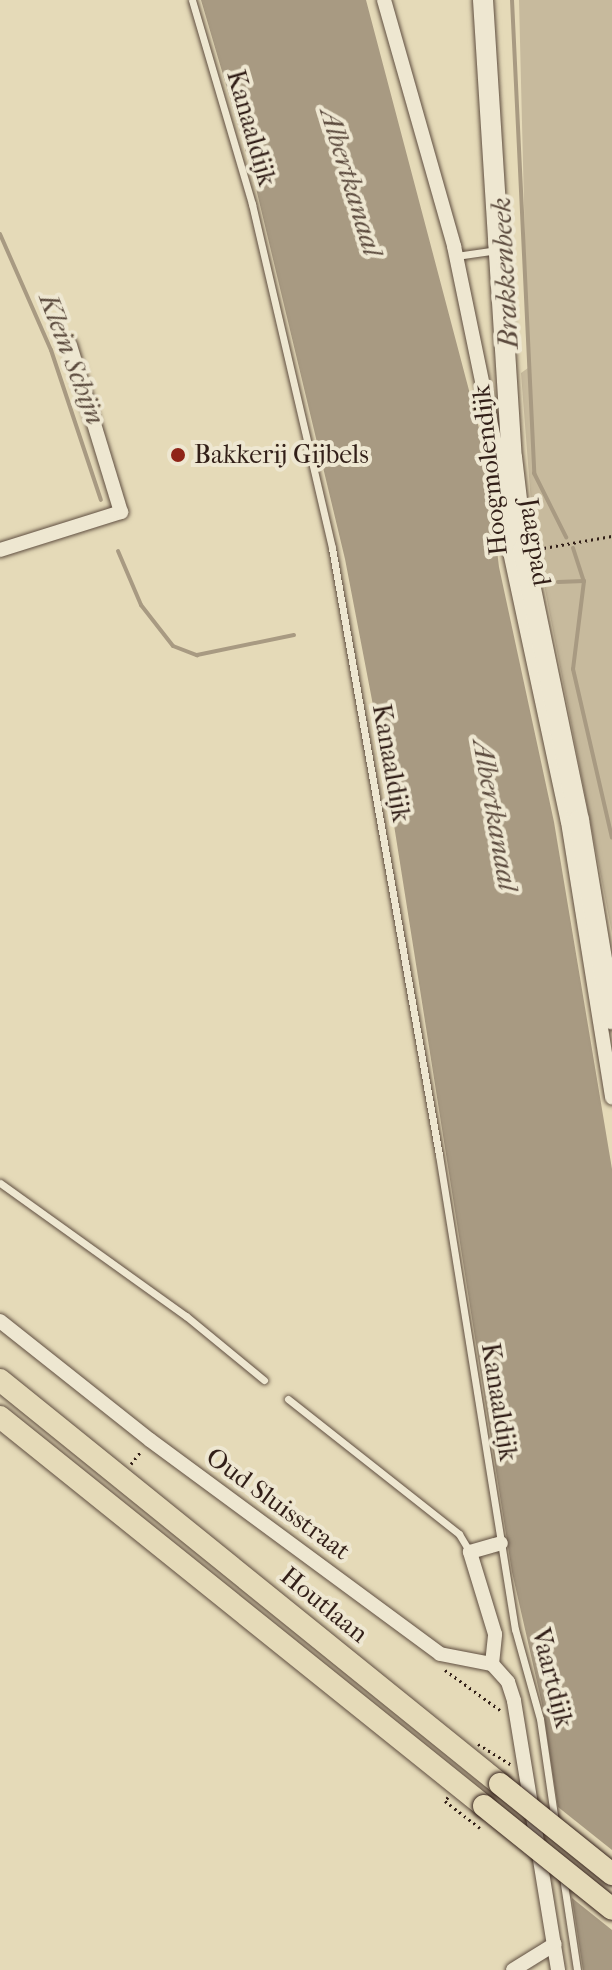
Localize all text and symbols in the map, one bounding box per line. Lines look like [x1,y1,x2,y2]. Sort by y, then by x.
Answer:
street label: Kanaaldijk [220,66,282,190]
water label: Albertkanaal [313,104,389,260]
water label: Brakkenbeek [484,196,526,350]
water label: Klein Schijn [32,289,112,429]
street label: Hoogmolendijk [466,383,514,557]
place label: Bakkerij Gijbels [194,439,369,471]
marker: Bakkerij Gijbels [169,446,187,464]
street label: Jaagpad [513,496,557,588]
street label: Kanaaldijk [365,702,417,824]
water label: Albertkanaal [465,737,525,893]
street label: Kanaaldijk [474,1341,524,1463]
street label: Oud Sluisstraat [200,1441,356,1567]
street label: Houtlaan [274,1560,374,1650]
street label: Vaartdijk [525,1625,579,1731]

